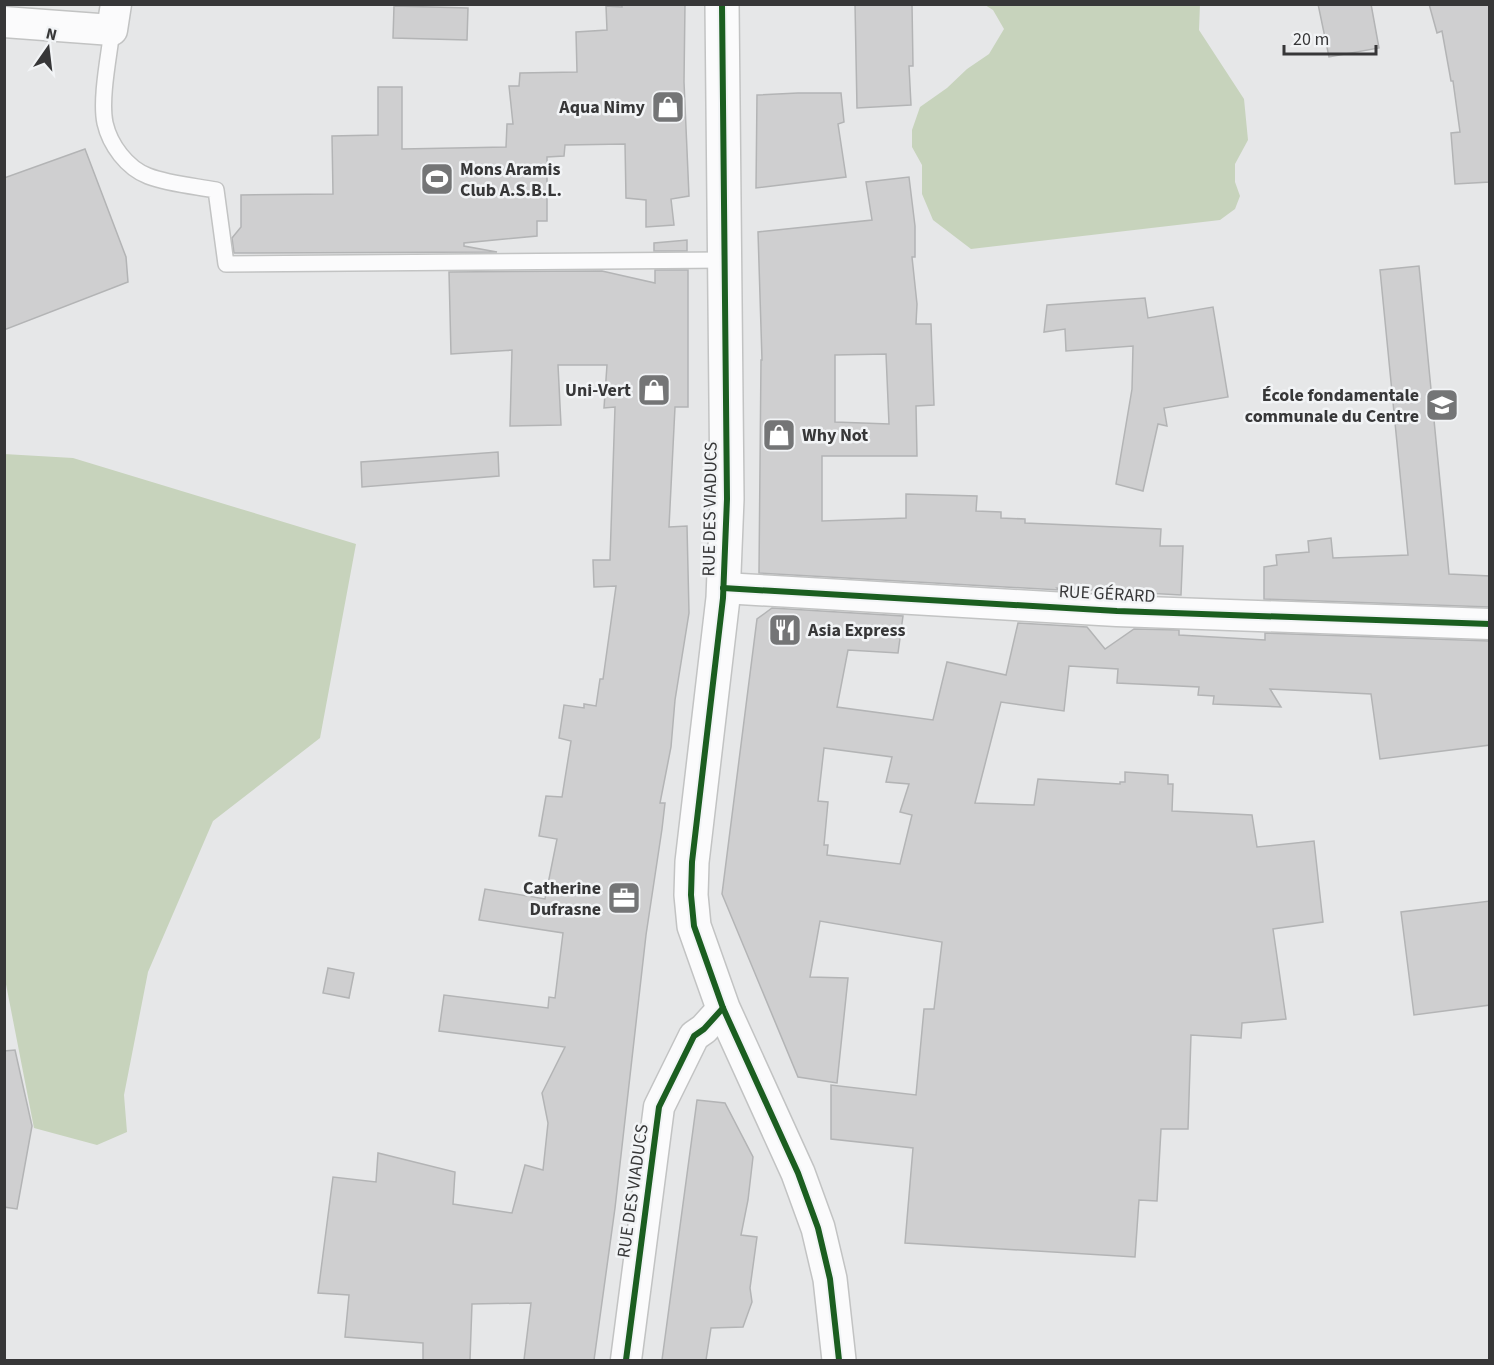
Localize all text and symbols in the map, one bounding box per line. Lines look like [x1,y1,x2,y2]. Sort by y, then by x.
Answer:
north arrow [18,18,78,78]
scale bar [1284,18,1376,56]
text: N [44,22,59,46]
text: 20 m [1293,27,1329,52]
shop icon: Aqua Nimy [650,89,686,125]
place label: Aqua Nimy [558,95,646,120]
place label: Mons Aramis Club A.S.B.L. [460,157,562,203]
sports icon: Mons Aramis Club A.S.B.L. [419,161,455,197]
shop icon: Uni-Vert [636,372,672,408]
place label: Uni-Vert [565,378,631,403]
place label: École fondamentale communale du Centre [1245,383,1419,429]
school or university icon: École fondamentale communale du Centre [1424,387,1460,423]
shop icon: Why Not [761,417,797,453]
place label: Why Not [802,423,868,448]
street label: RUE DES VIADUCS [696,441,724,577]
street label: RUE GÉRARD [1058,579,1156,609]
restaurant icon: Asia Express [767,612,803,648]
place label: Asia Express [807,618,905,643]
place label: Catherine Dufrasne [523,876,601,922]
office icon: Catherine Dufrasne [606,880,642,916]
street label: RUE DES VIADUCS [611,1123,655,1259]

